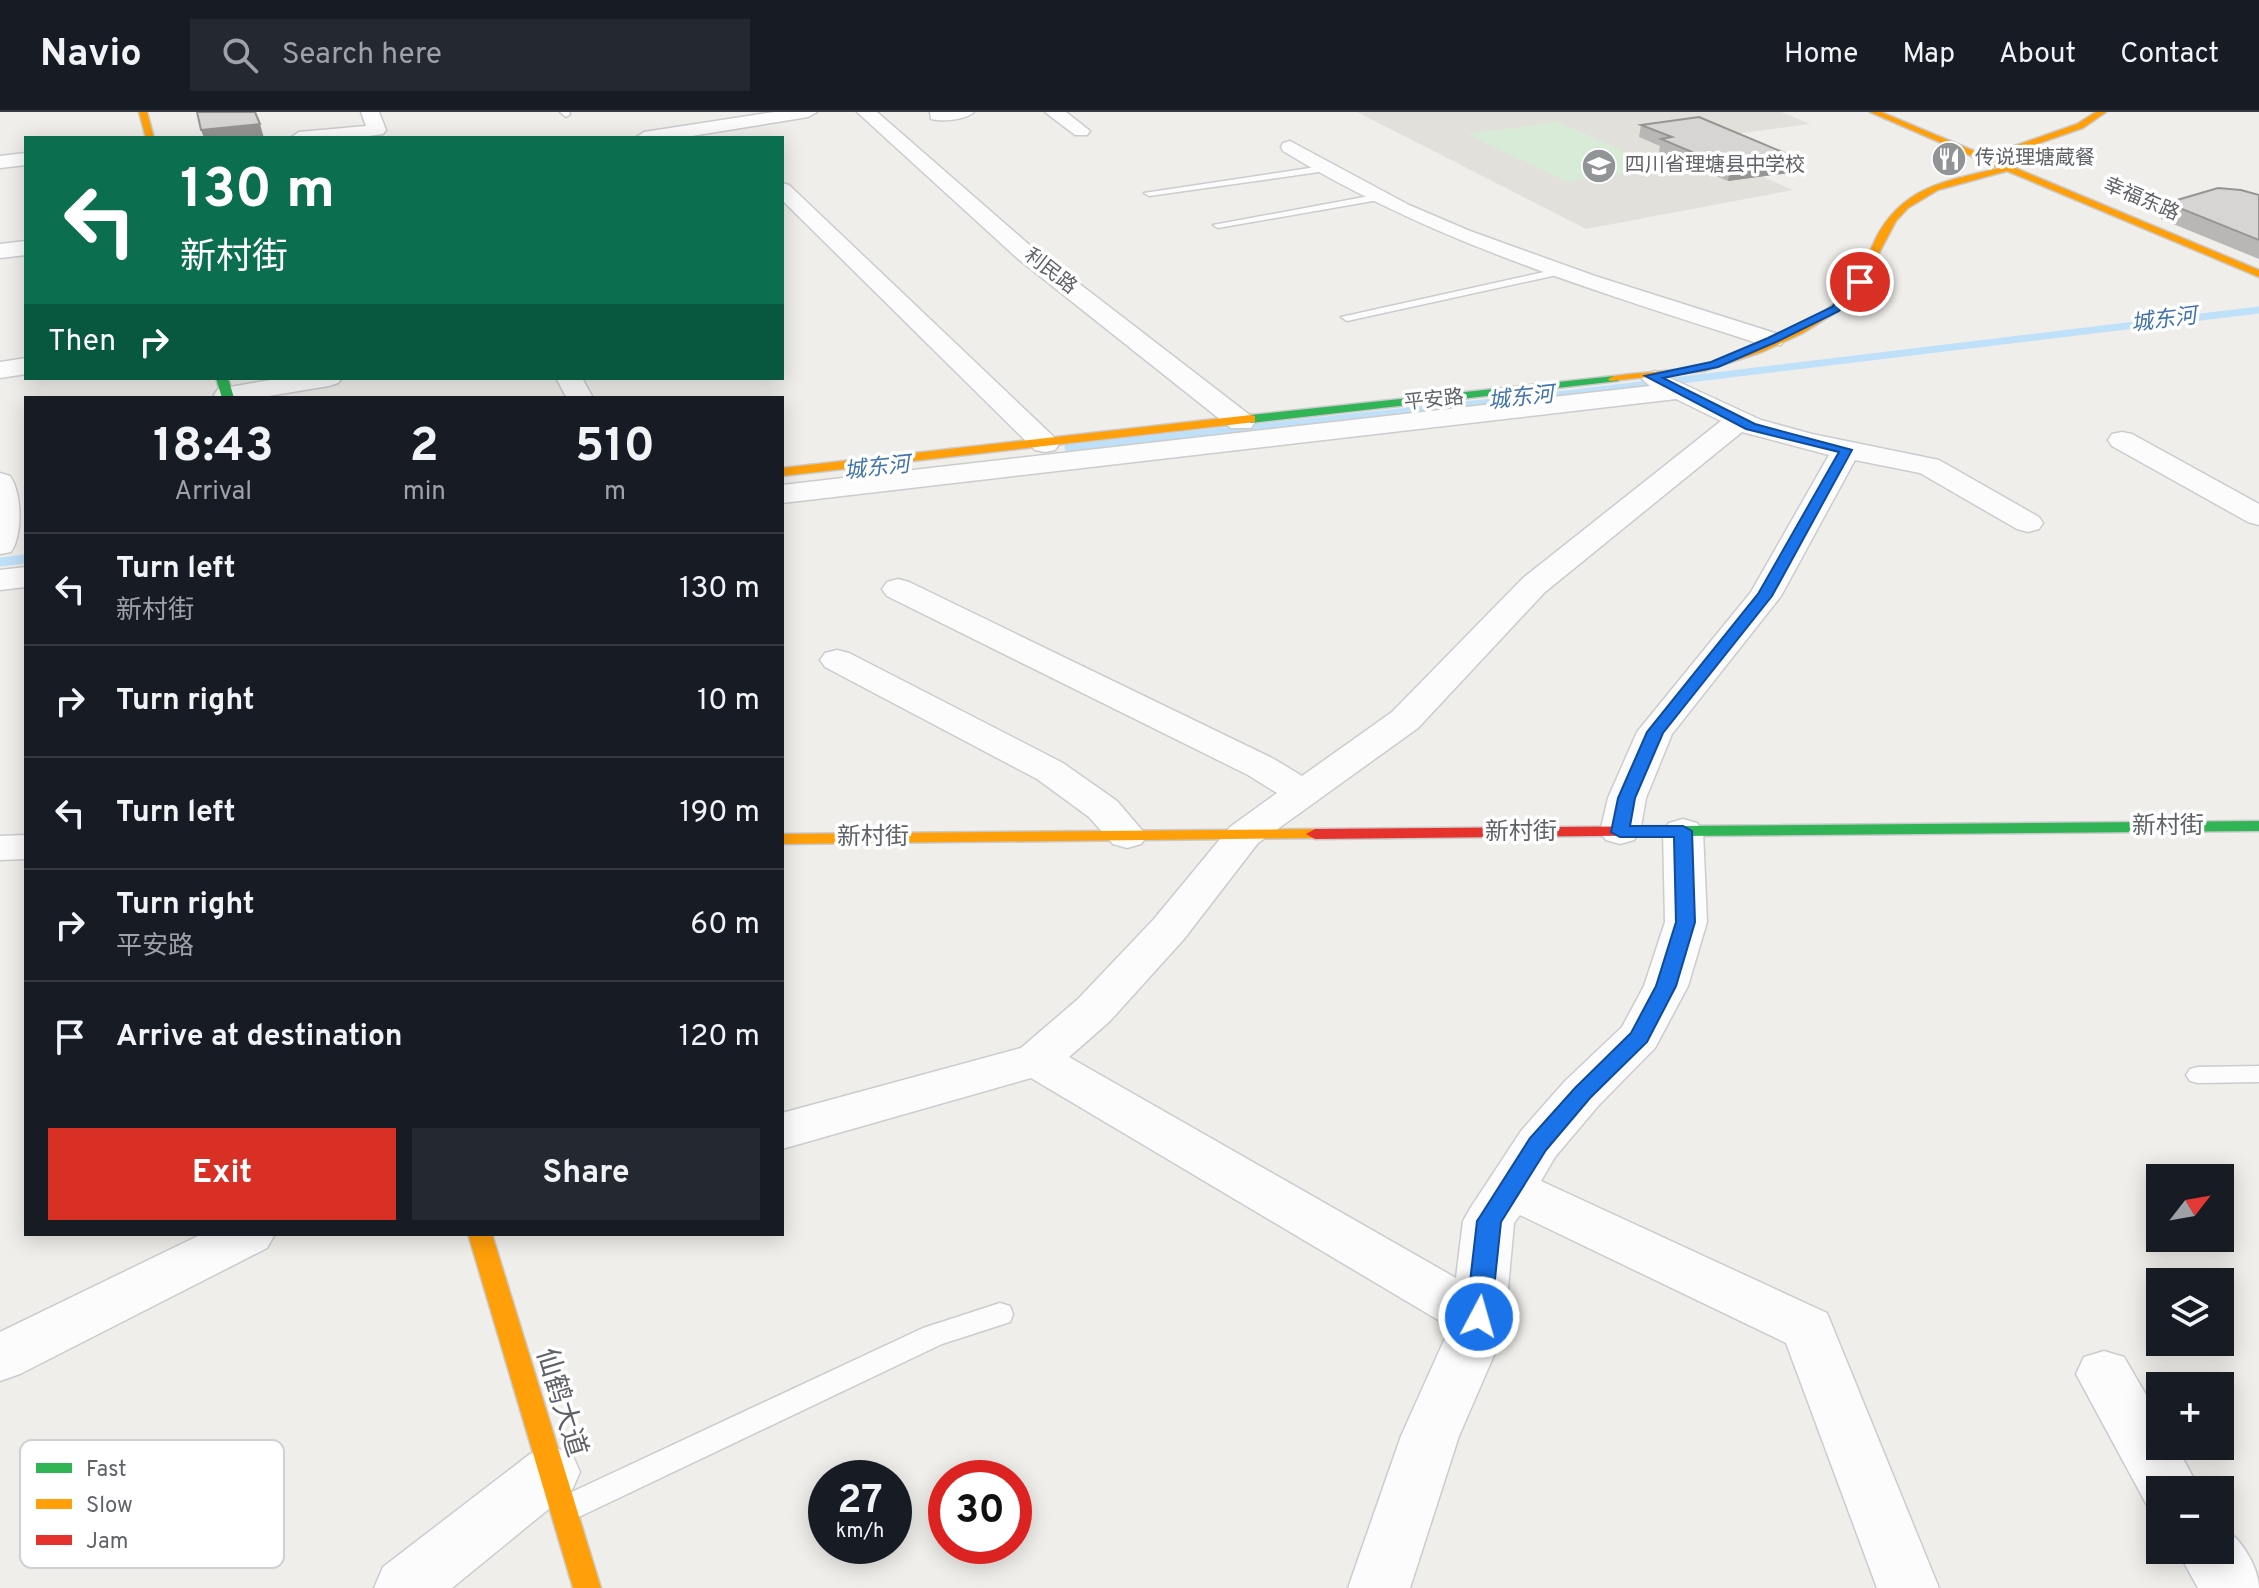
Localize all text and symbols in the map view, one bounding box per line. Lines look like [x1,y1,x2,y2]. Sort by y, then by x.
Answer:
search box [190,19,750,91]
text: Navio [40,31,142,80]
icon: search [218,33,262,77]
text: Search here [282,37,442,74]
text: Home [1784,37,1858,73]
text: Map [1902,37,1955,73]
text: About [1999,37,2076,73]
text: Contact [2120,37,2219,73]
restaurant icon: 传说理塘蔵餐 [1930,140,1968,178]
place label: 传说理塘蔵餐 [1975,146,2095,172]
school or university icon: 四川省理塘县中学校 [1580,147,1618,185]
place label: 四川省理塘县中学校 [1625,153,1805,179]
text: 130 m [180,157,335,227]
icon: left [48,168,152,272]
street label: 幸福东路 [2099,172,2183,228]
text: 新村街 [180,236,288,282]
street label: 利民路 [1018,243,1082,301]
pin [1826,248,1894,316]
icon: arrive [1838,260,1882,304]
water label: 城东河 [2130,303,2202,338]
icon: right [132,320,176,364]
text: Then [48,324,116,361]
water label: 城东河 [1487,382,1559,416]
street label: 平安路 [1403,385,1465,417]
text: 18:43 [153,418,274,478]
text: 2 [410,418,439,478]
text: 510 [575,418,655,478]
water label: 城东河 [843,452,915,486]
text: Arrival [175,476,252,509]
text: min [403,476,446,509]
text: m [604,476,626,509]
text: Turn left [116,551,236,588]
icon: left [48,567,92,611]
text: 130 m [679,571,760,608]
text: 新村街 [116,595,194,628]
icon: right [48,679,92,723]
text: Turn right [116,683,254,720]
text: 10 m [697,683,760,720]
icon: left [48,791,92,835]
text: Turn left [116,795,236,832]
text: 190 m [679,795,760,832]
street label: 新村街 [2132,812,2204,842]
street label: 新村街 [1485,818,1557,848]
street label: 新村街 [837,823,909,853]
text: Turn right [116,887,254,924]
icon: right [48,903,92,947]
text: 60 m [690,907,760,944]
text: 平安路 [116,931,194,964]
icon: arrive [48,1015,92,1059]
text: Arrive at destination [116,1019,402,1056]
text: 120 m [679,1019,760,1056]
button: Exit [48,1128,396,1220]
button: Share [412,1128,760,1220]
north arrow [2146,1164,2234,1252]
map controls [2146,1164,2234,1564]
button: layers [2146,1268,2234,1356]
position arrow [1437,1275,1521,1359]
street label: 仙鹤大道 [526,1344,594,1462]
button: + [2146,1372,2234,1460]
legend [20,1440,284,1568]
text: Fast [86,1457,127,1484]
speed limit sign: 30 [928,1460,1032,1564]
button: − [2146,1476,2234,1564]
text: 27 [837,1477,883,1527]
text: Slow [86,1493,133,1520]
text: km/h [836,1519,884,1545]
text: Jam [86,1529,129,1556]

